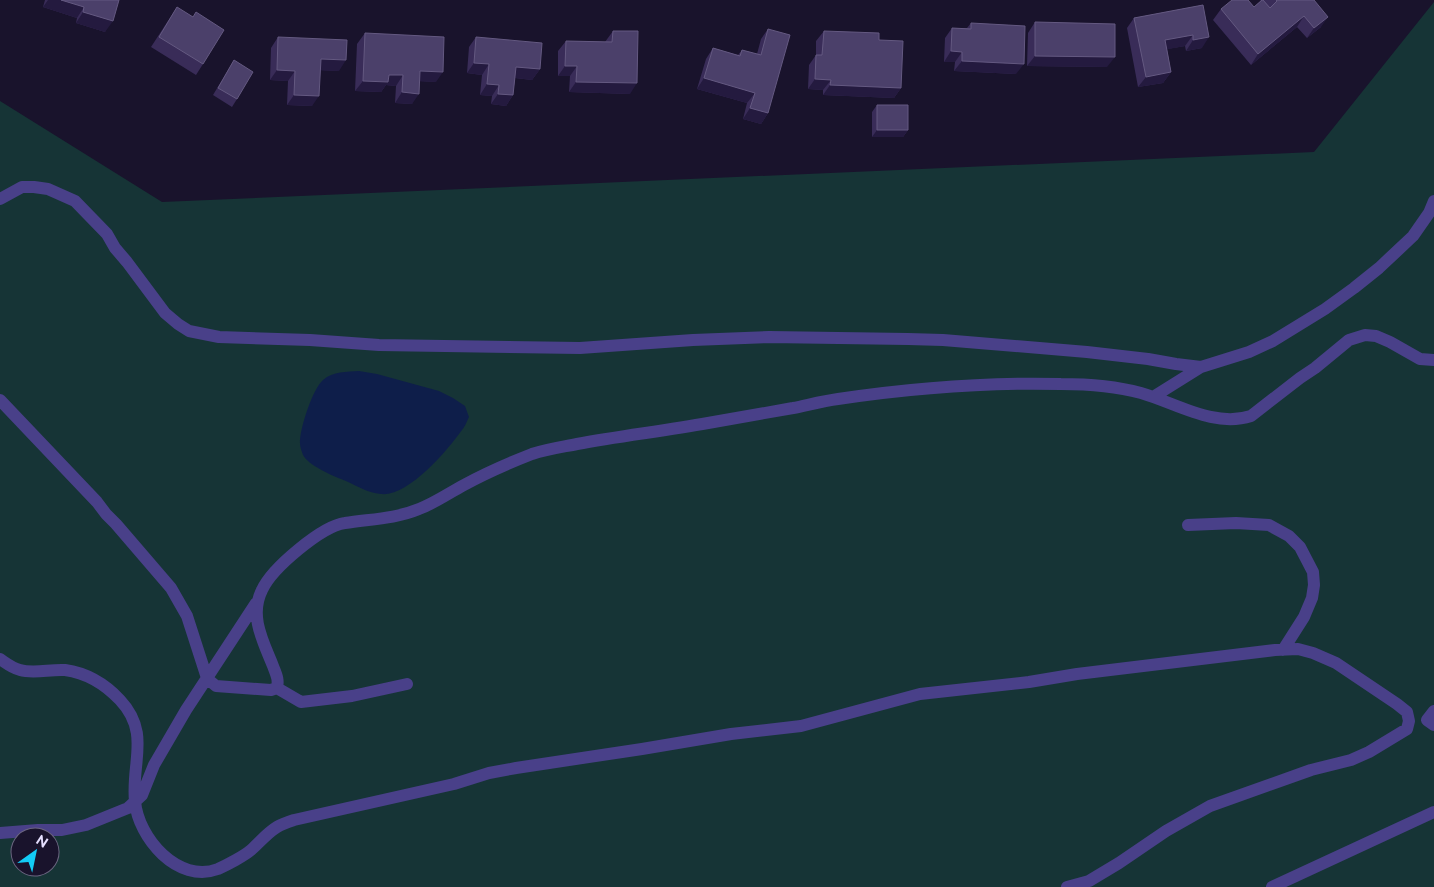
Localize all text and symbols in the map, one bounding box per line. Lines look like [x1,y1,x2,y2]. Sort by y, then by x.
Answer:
north arrow [10,827,60,877]
text: N [33,831,51,851]

